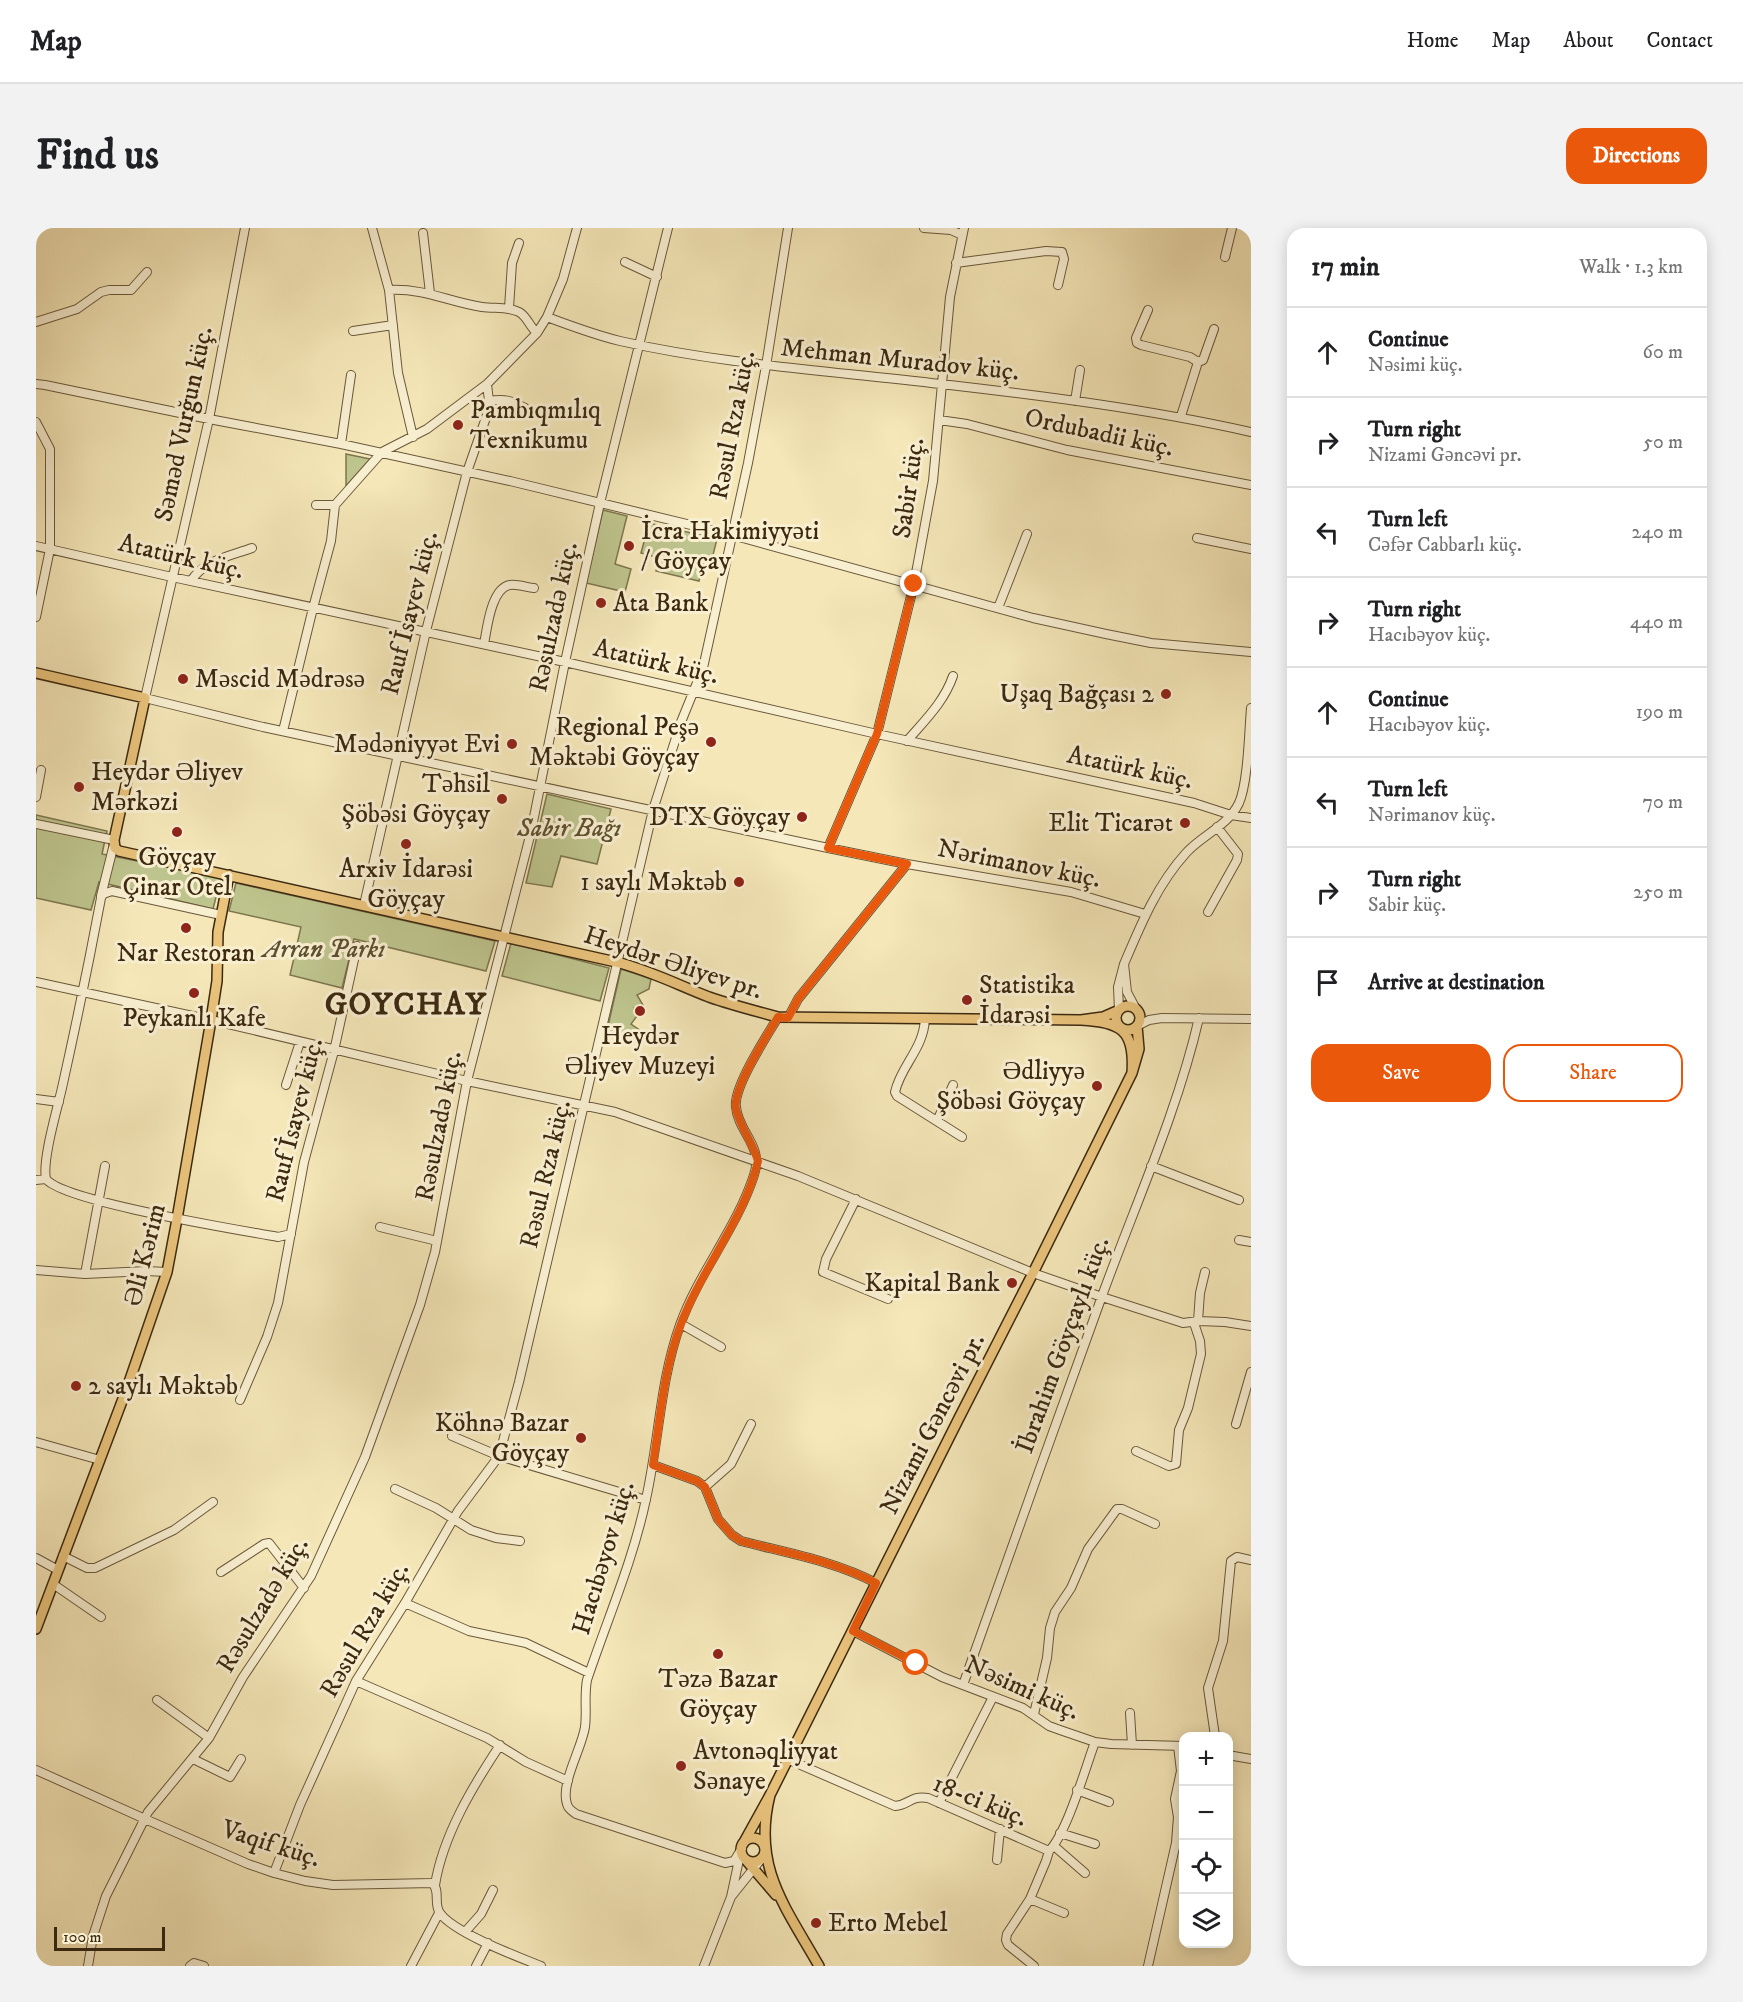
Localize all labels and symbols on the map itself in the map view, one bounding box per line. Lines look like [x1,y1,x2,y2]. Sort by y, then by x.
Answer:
street label: Səməd Vurğun küç. [147,323,221,525]
street label: Mehman Muradov küç. [779,331,1021,389]
street label: Rəsul Rza küç. [702,348,764,502]
place label: Pambıqmılıq Texnikumu [470,394,602,457]
street label: Ordubadii küç. [1022,401,1176,465]
marker: Pambıqmılıq Texnikumu [451,418,465,432]
street label: Sabir küç. [886,435,932,541]
place label: İcra Hakimiyyəti / Göyçay [641,514,819,578]
street label: Atatürk küç. [115,527,247,587]
street label: Rauf İsayev küç. [373,527,446,698]
street label: Rəsulzadə küç. [522,539,586,695]
marker: İcra Hakimiyyəti / Göyçay [622,539,636,553]
route end [900,570,926,596]
place label: Ata Bank [613,587,709,620]
marker: Ata Bank [594,596,608,610]
street label: Atatürk küç. [590,632,722,692]
place label: Məscid Mədrəsə [195,663,365,696]
marker: Məscid Mədrəsə [176,672,190,686]
place label: Uşaq Bağçası 2 [1000,678,1154,711]
marker: Uşaq Bağçası 2 [1159,687,1173,701]
place label: Regional Peşə Məktəbi Göyçay [529,711,700,774]
place label: Mədəniyyət Evi [334,728,500,761]
marker: Regional Peşə Məktəbi Göyçay [704,735,718,749]
marker: Mədəniyyət Evi [505,737,519,751]
street label: Atatürk küç. [1064,739,1196,797]
place label: Heydər Əliyev Mərkəzi [91,756,244,819]
place label: Təhsil Şöbəsi Göyçay [342,768,491,831]
marker: Heydər Əliyev Mərkəzi [72,780,86,794]
marker: Təhsil Şöbəsi Göyçay [495,792,509,806]
place label: DTX Göyçay [649,801,791,834]
place label: Elit Ticarət [1048,807,1173,840]
marker: DTX Göyçay [795,810,809,824]
park label: Sabir Bağı [516,812,621,845]
marker: Elit Ticarət [1178,816,1192,830]
marker: Göyçay Çinar Otel [170,825,184,839]
street label: Nərimanov küç. [935,832,1103,896]
marker: Arxiv İdarəsi Göyçay [399,837,413,851]
place label: Göyçay Çinar Otel [122,841,232,904]
place label: Arxiv İdarəsi Göyçay [339,852,473,916]
place label: 1 saylı Məktəb [580,866,727,899]
marker: 1 saylı Məktəb [732,875,746,889]
street label: Heydər Əliyev pr. [579,919,767,1007]
marker: Nar Restoran [179,921,193,935]
park label: Arran Parkı [260,933,385,966]
place label: Nar Restoran [117,937,256,970]
place label: Statistika İdarəsi [979,969,1075,1032]
district label: GOYCHAY [325,985,488,1025]
marker: Peykanlı Kafe [187,986,201,1000]
marker: Statistika İdarəsi [960,993,974,1007]
place label: Peykanlı Kafe [122,1002,266,1035]
marker: Heydər Əliyev Muzeyi [633,1004,647,1018]
place label: Heydər Əliyev Muzeyi [565,1020,715,1083]
street label: Rauf İsayev küç. [258,1034,331,1205]
street label: Rəsulzadə küç. [408,1048,470,1204]
place label: Ədliyyə Şöbəsi Göyçay [937,1055,1086,1118]
marker: Ədliyyə Şöbəsi Göyçay [1090,1079,1104,1093]
street label: Rəsul Rza küç. [513,1097,579,1251]
street label: Əli Kərim [116,1200,174,1310]
street label: İbrahim Göyçaylı küç. [1007,1232,1118,1458]
place label: Kapital Bank [864,1267,1000,1300]
marker: Kapital Bank [1005,1276,1019,1290]
street label: Nizami Gəncəvi pr. [873,1328,993,1520]
place label: 2 saylı Məktəb [88,1370,238,1403]
marker: 2 saylı Məktəb [69,1379,83,1393]
place label: Köhnə Bazar Göyçay [435,1407,570,1470]
marker: Köhnə Bazar Göyçay [574,1431,588,1445]
street label: Hacıbəyov küç. [565,1477,643,1639]
street label: Rəsulzadə küç. [209,1531,317,1679]
street label: Rəsul Rza küç. [313,1556,417,1704]
marker: Təzə Bazar Göyçay [711,1647,725,1661]
street label: Nəsimi küç. [959,1648,1085,1728]
route start [902,1649,928,1675]
place label: Təzə Bazar Göyçay [658,1663,778,1726]
place label: Avtonəqliyyat Sənaye [693,1735,838,1798]
marker: Avtonəqliyyat Sənaye [674,1759,688,1773]
street label: 18-ci küç. [928,1767,1032,1835]
street label: Vaqif küç. [216,1812,325,1875]
place label: Erto Mebel [828,1907,948,1940]
marker: Erto Mebel [809,1916,823,1930]
scale bar [54,1924,165,1952]

